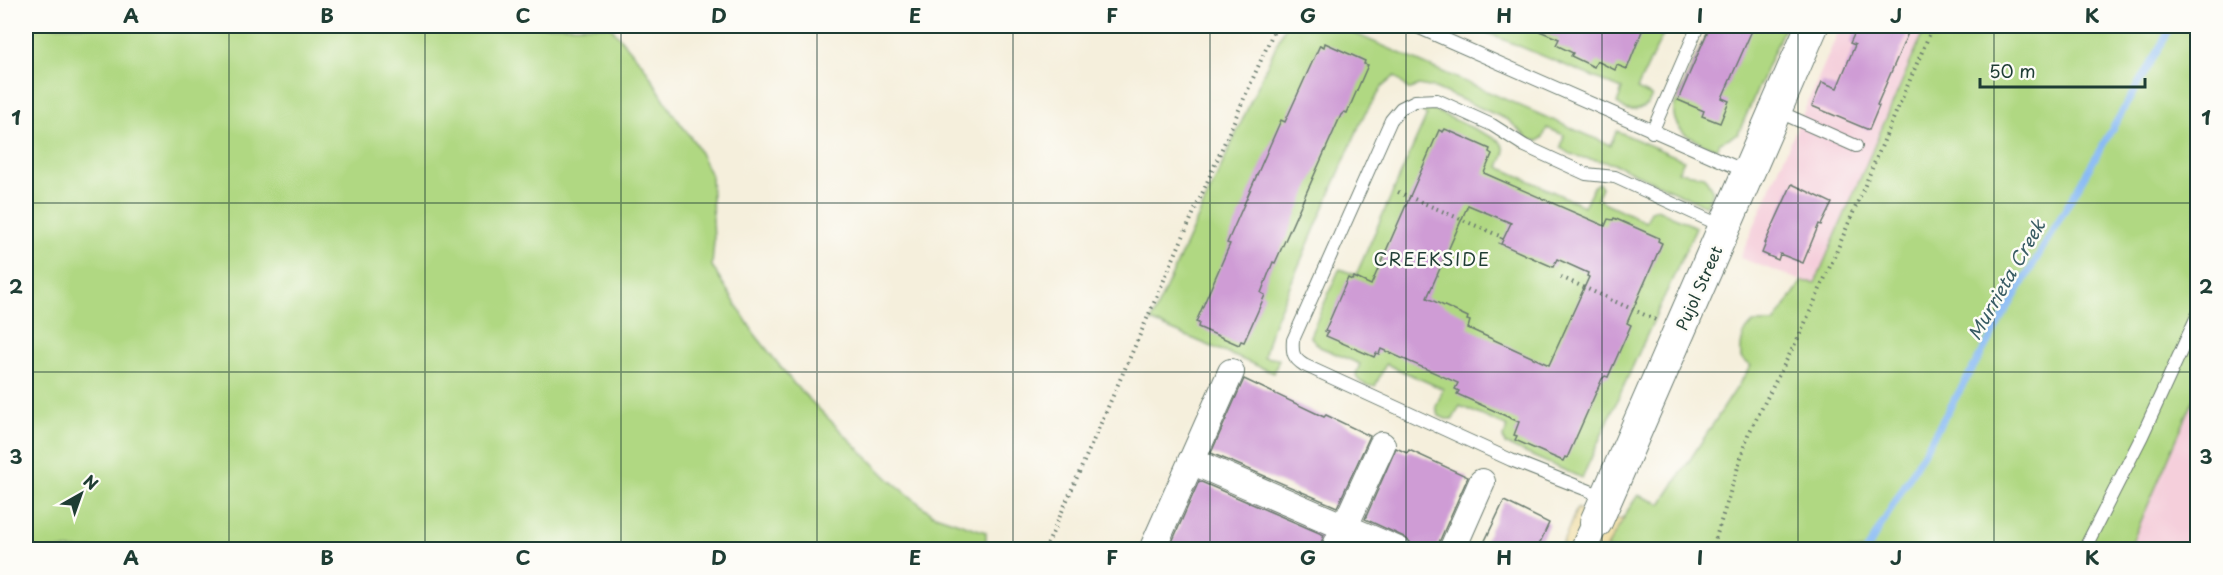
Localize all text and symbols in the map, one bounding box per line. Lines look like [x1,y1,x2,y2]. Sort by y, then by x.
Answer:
text: A [123,0,139,30]
text: B [320,0,334,30]
text: C [515,0,531,30]
text: D [711,0,727,30]
text: E [909,0,921,30]
text: F [1106,0,1118,30]
text: G [1300,0,1316,30]
text: H [1496,0,1512,30]
text: I [1697,0,1703,30]
text: J [1890,0,1902,30]
text: K [2085,0,2100,30]
scale bar [1980,51,2145,89]
text: 50 m [1989,57,2036,84]
text: 1 [11,102,21,132]
text: 1 [2201,102,2211,132]
water label: Murrieta Creek [1960,213,2052,344]
street label: Pujol Street [1669,241,1728,334]
district label: CREEKSIDE [1373,245,1491,272]
text: 2 [9,271,23,301]
text: 2 [2199,271,2213,301]
text: 3 [9,441,23,471]
text: 3 [2199,441,2213,471]
north arrow [51,464,111,524]
text: N [79,468,104,495]
text: A [123,542,139,572]
text: B [320,542,334,572]
text: C [515,542,531,572]
text: D [711,542,727,572]
text: E [909,542,921,572]
text: F [1106,542,1118,572]
text: G [1300,542,1316,572]
text: H [1496,542,1512,572]
text: I [1697,542,1703,572]
text: J [1890,542,1902,572]
text: K [2085,542,2100,572]

